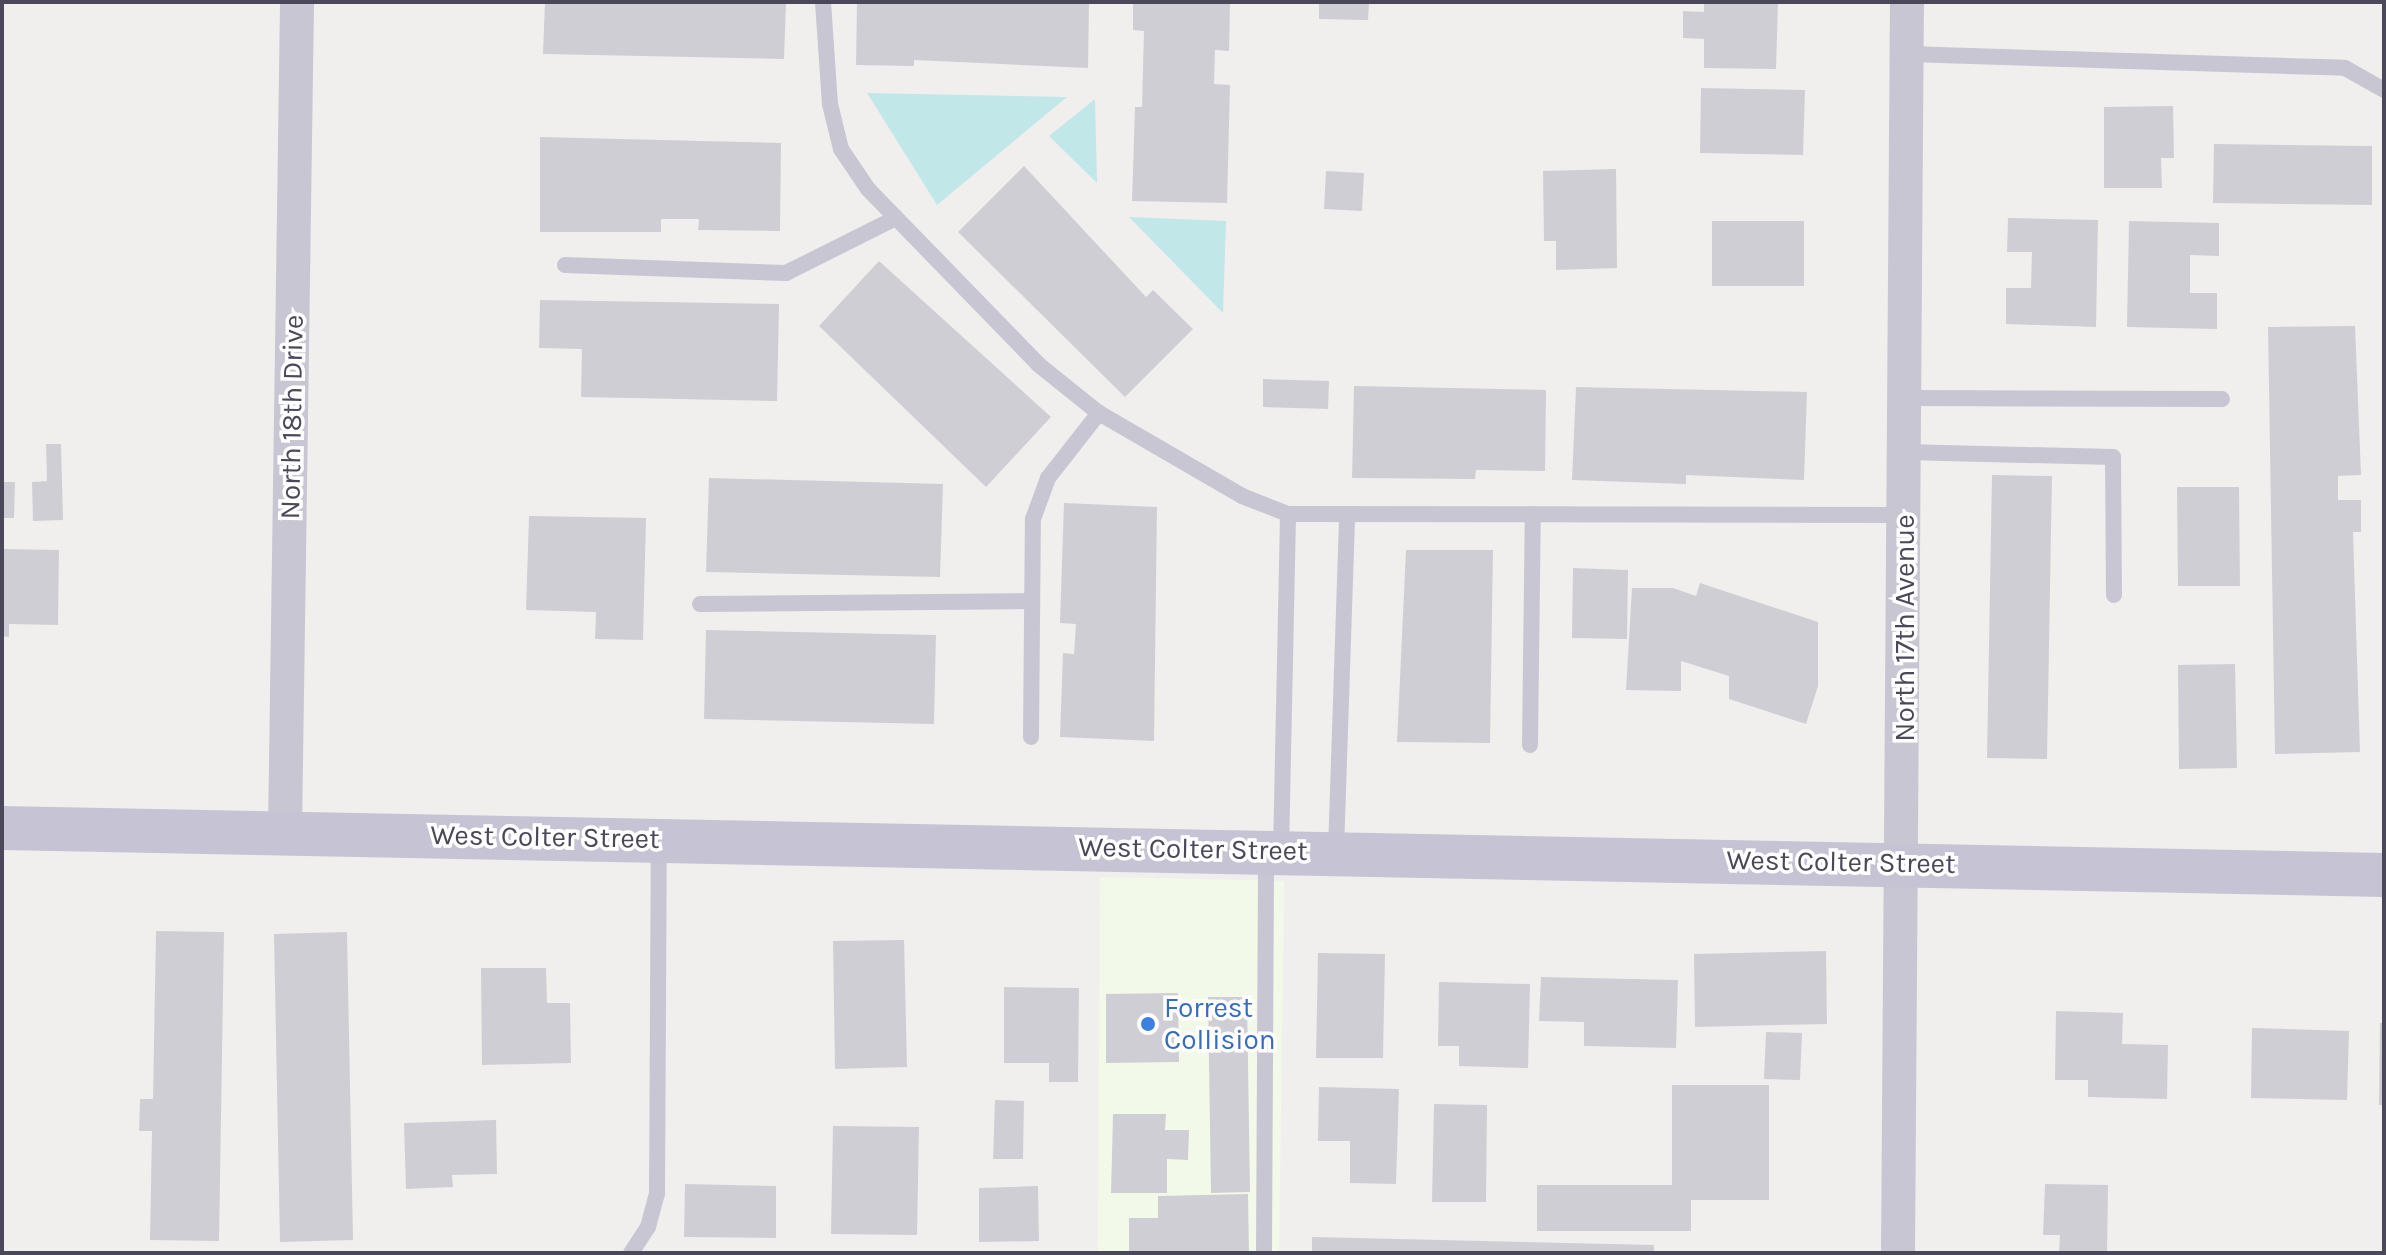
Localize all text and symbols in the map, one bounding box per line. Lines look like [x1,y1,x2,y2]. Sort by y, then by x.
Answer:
street label: North 18th Drive [273,314,311,520]
street label: North 17th Avenue [1888,514,1922,742]
street label: West Colter Street [430,818,660,856]
street label: West Colter Street [1078,830,1308,868]
street label: West Colter Street [1726,843,1956,881]
place label: Forrest Collision [1164,991,1276,1057]
marker: Forrest Collision [1139,1015,1157,1033]

